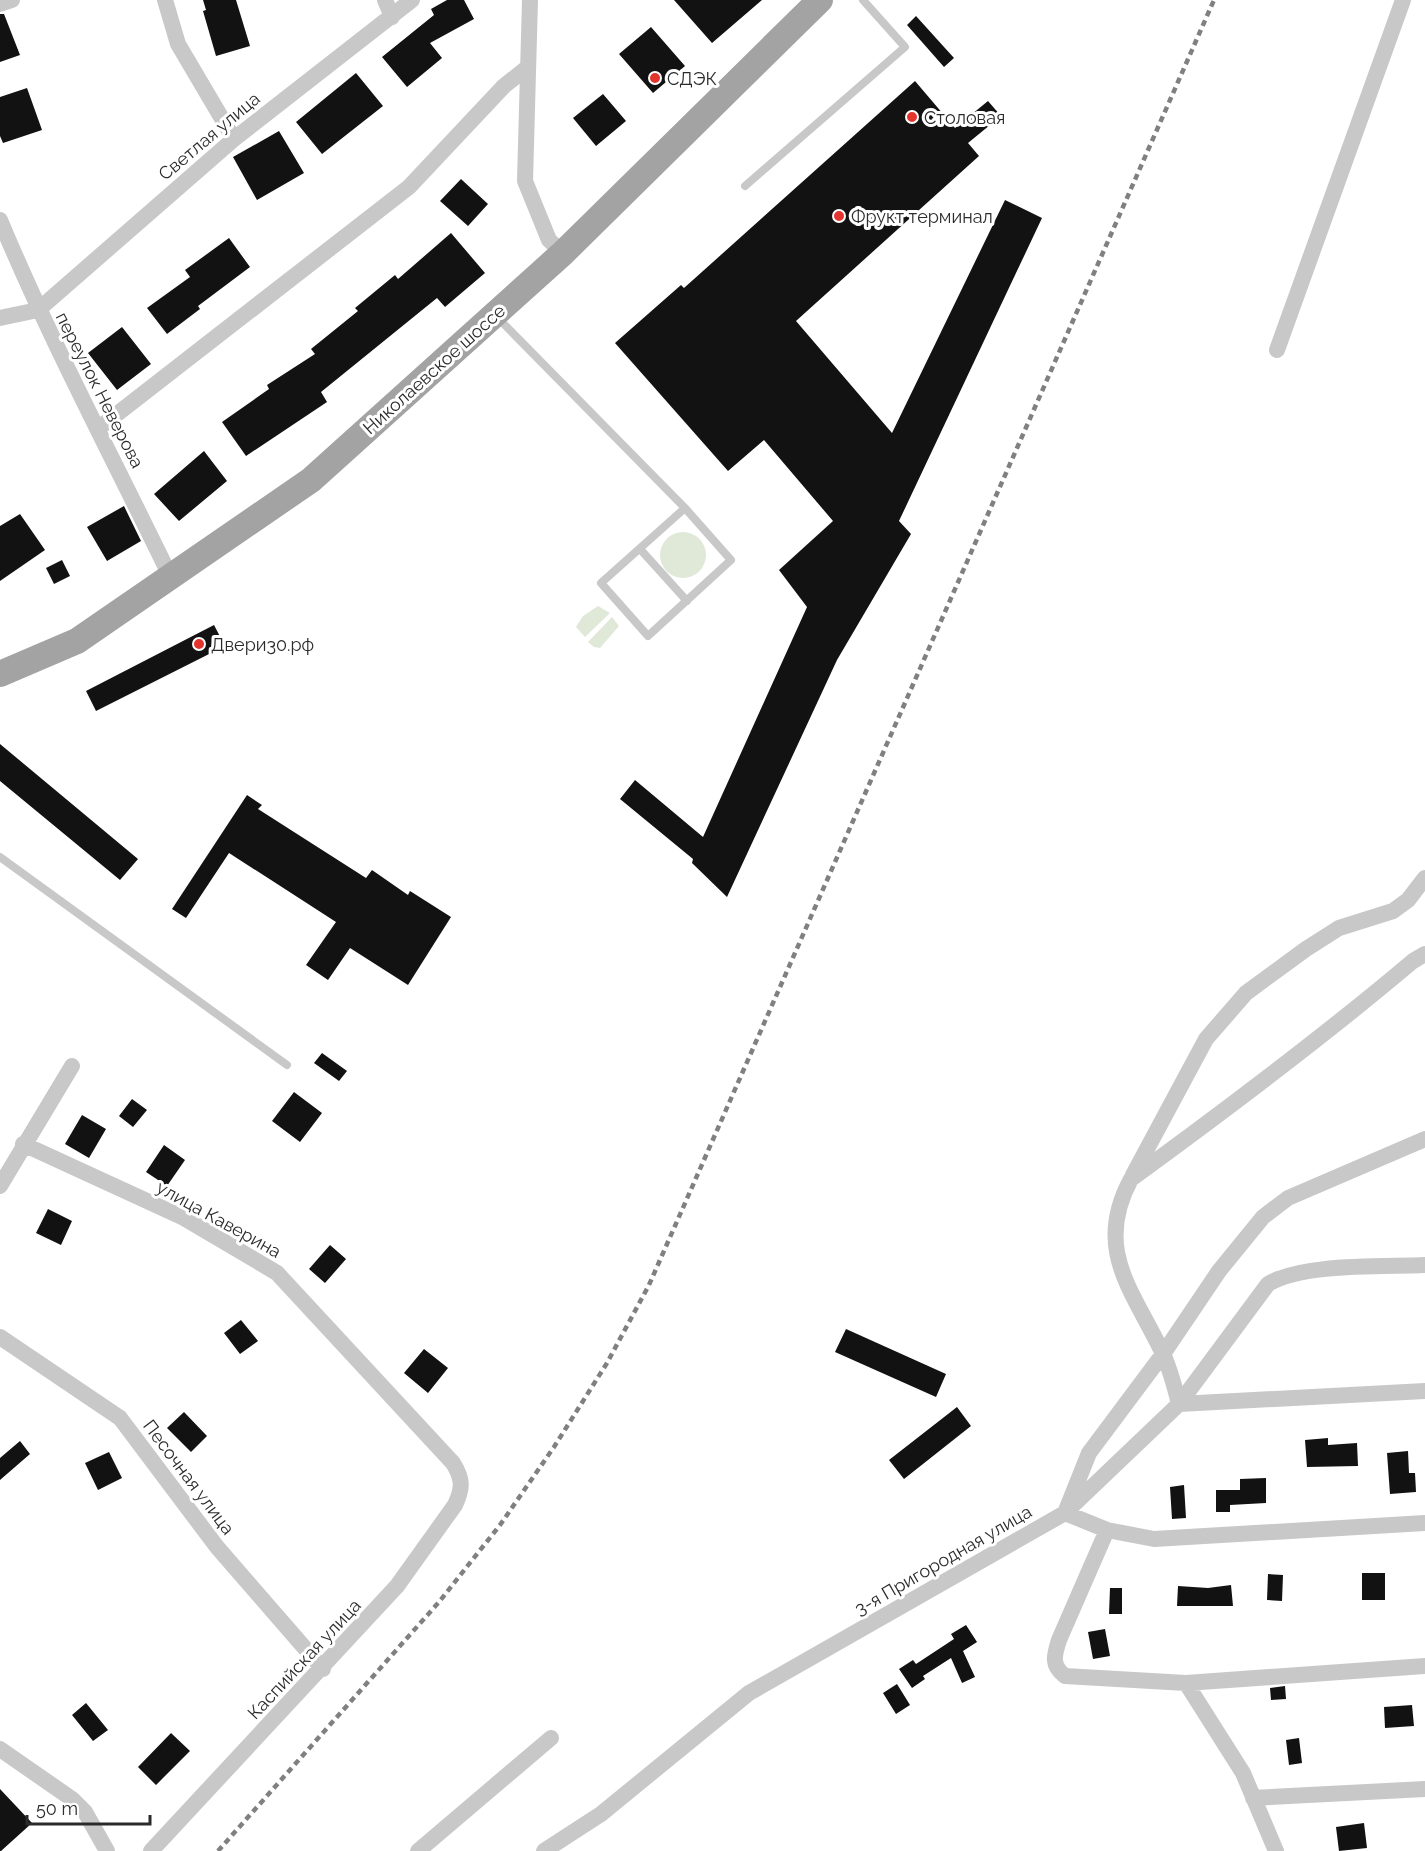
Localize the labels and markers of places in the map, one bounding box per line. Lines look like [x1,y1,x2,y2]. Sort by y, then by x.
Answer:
place label: СДЭК [667,68,717,89]
marker: СДЭК [648,71,662,85]
place label: Столовая [924,107,1005,128]
marker: Столовая [905,110,919,124]
place label: Фрукт терминал [851,206,993,227]
marker: Фрукт терминал [832,209,846,223]
place label: Двери30.рф [211,634,314,655]
marker: Двери30.рф [192,637,206,651]

